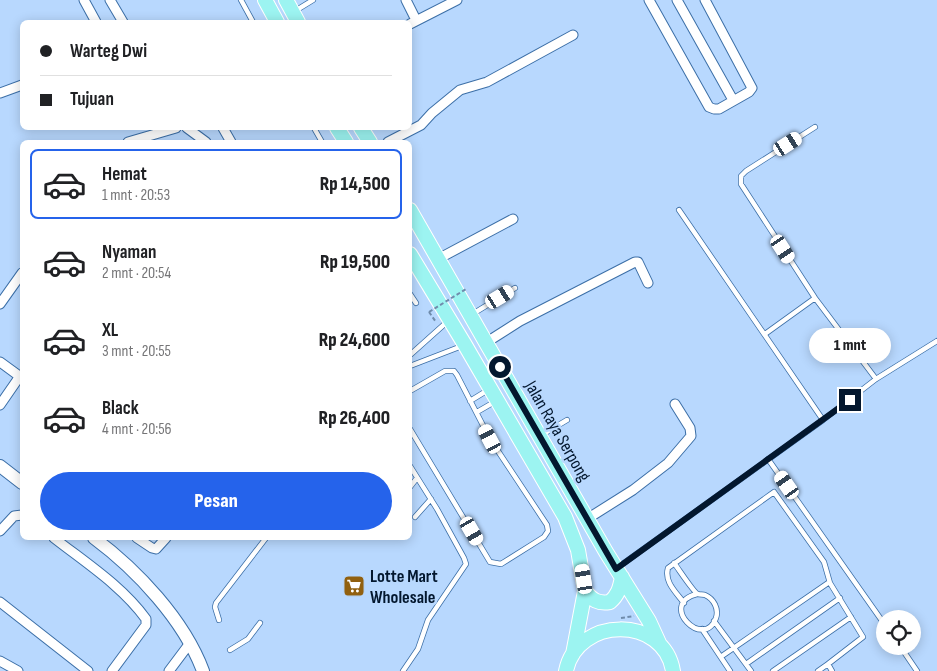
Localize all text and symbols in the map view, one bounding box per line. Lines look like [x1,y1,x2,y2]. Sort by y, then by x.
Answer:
text: Warteg Dwi [70,40,147,63]
text: Tujuan [70,88,114,111]
car [771,130,804,158]
icon: car [42,162,87,207]
text: Hemat [102,163,147,186]
text: Rp 14,500 [320,173,390,196]
text: 1 mnt · 20:53 [102,186,170,205]
car [768,232,797,266]
icon: car [42,240,87,285]
text: Nyaman [102,241,156,264]
text: Rp 19,500 [320,251,390,274]
text: 2 mnt · 20:54 [102,264,171,283]
car [483,283,516,311]
icon: car [42,318,87,363]
text: XL [102,319,118,342]
callout: 1 mnt [809,328,891,362]
text: Rp 24,600 [319,329,390,352]
text: 1 mnt [834,336,866,355]
text: 3 mnt · 20:55 [102,342,171,361]
route start [489,356,511,378]
street label: Jalan Raya Serpong [520,376,595,485]
route end [839,389,861,411]
icon: car [42,396,87,441]
text: Black [102,397,139,420]
text: Rp 26,400 [319,407,390,430]
text: 4 mnt · 20:56 [102,420,172,439]
car [476,422,503,456]
car [772,468,801,502]
button: Pesan [40,472,392,530]
car [458,514,485,548]
car [574,563,593,595]
place label: Lotte Mart Wholesale [370,566,438,608]
supermarket icon: Lotte Mart Wholesale [342,574,366,598]
map controls [876,610,921,655]
button: locate [876,610,921,655]

